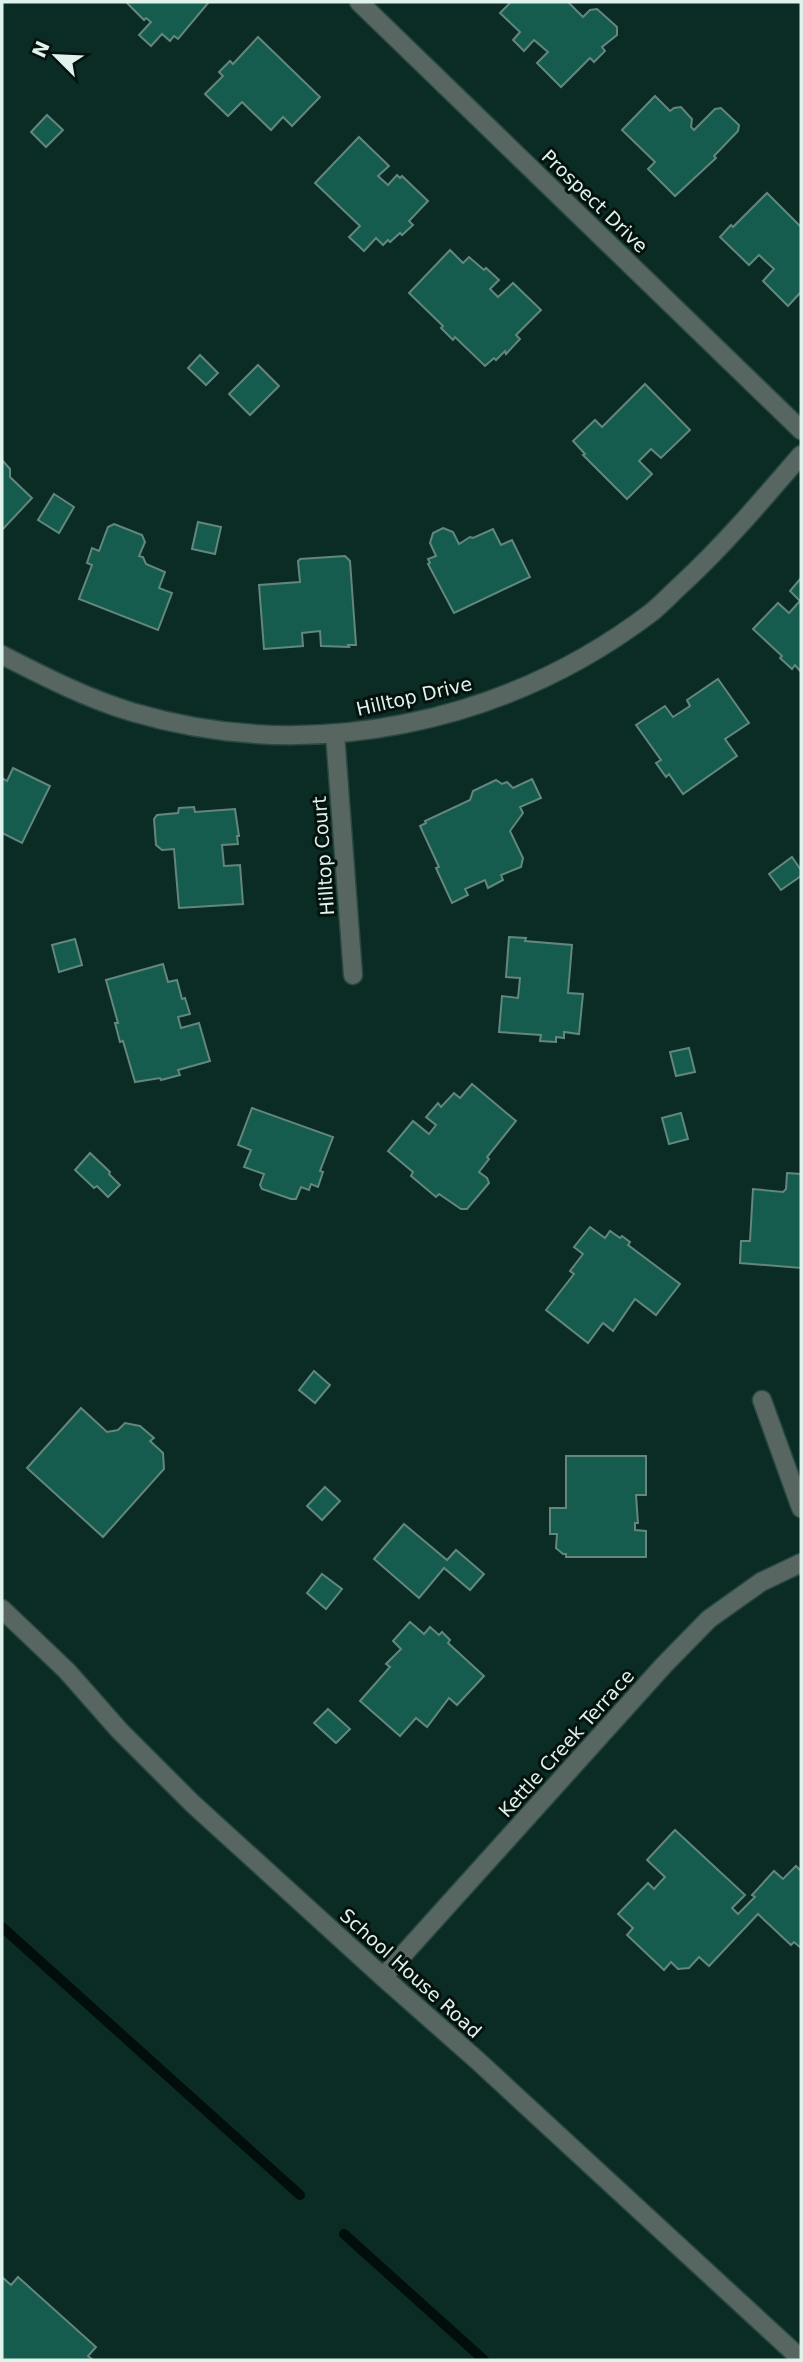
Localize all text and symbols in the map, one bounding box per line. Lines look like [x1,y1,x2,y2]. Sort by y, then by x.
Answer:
north arrow [21,21,91,91]
text: N [27,37,54,61]
street label: Prospect Drive [538,145,652,257]
street label: Hilltop Drive [354,672,474,720]
street label: Hilltop Court [308,796,338,916]
street label: Kettle Creek Terrace [494,1665,638,1821]
street label: School House Road [336,1904,486,2042]

